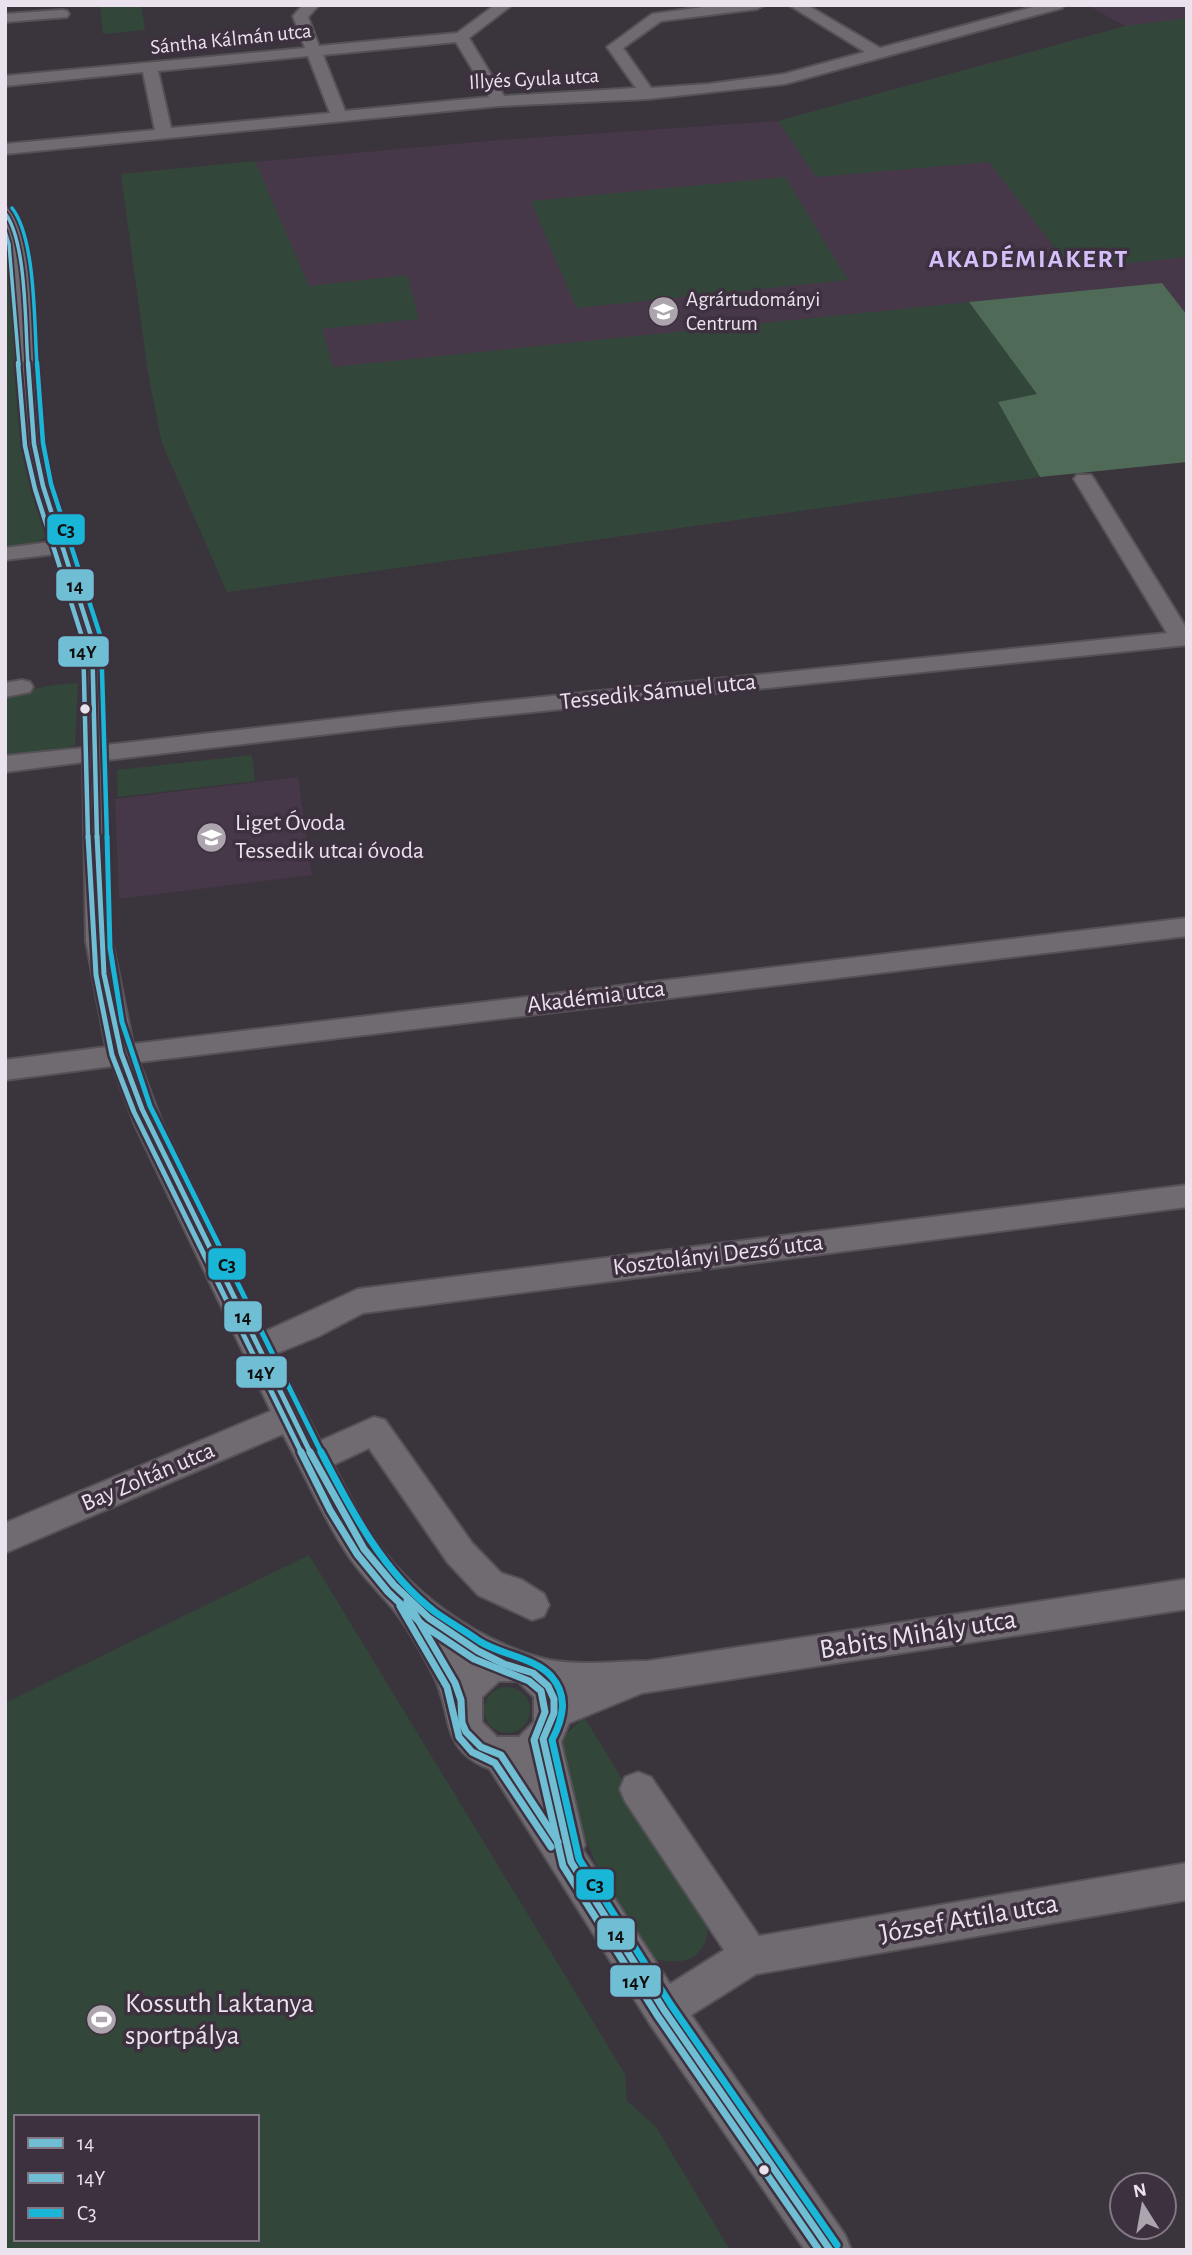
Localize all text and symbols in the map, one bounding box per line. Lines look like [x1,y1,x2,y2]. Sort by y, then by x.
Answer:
street label: Sántha Kálmán utca [149,20,313,58]
street label: Illyés Gyula utca [468,65,600,93]
district label: AKADÉMIAKERT [929,244,1129,272]
place label: Agrártudományi Centrum [686,289,820,334]
school or university icon: Agrártudományi Centrum [646,294,680,328]
line badge: C3 [46,513,86,546]
text: C3 [57,521,75,540]
line badge: 14 [55,568,95,602]
text: 14 [67,577,84,596]
line badge: 14Y [57,635,110,668]
text: 14Y [70,643,97,662]
street label: Tessedik Sámuel utca [559,670,757,714]
unlabelled marker [78,702,92,716]
place label: Liget Óvoda Tessedik utcai óvoda [235,809,424,863]
school or university icon: Liget Óvoda Tessedik utcai óvoda [195,820,229,854]
street label: Akadémia utca [526,977,666,1017]
street label: Kosztolányi Dezső utca [611,1230,825,1280]
line badge: C3 [207,1247,247,1281]
text: C3 [218,1256,236,1275]
line badge: 14 [223,1300,263,1333]
text: 14 [235,1308,252,1327]
line badge: 14Y [235,1355,288,1389]
text: 14Y [248,1364,275,1383]
street label: Bay Zoltán utca [78,1438,218,1516]
street label: Babits Mihály utca [817,1606,1019,1664]
line badge: C3 [575,1868,615,1901]
text: C3 [586,1876,604,1895]
street label: József Attila utca [878,1890,1060,1948]
line badge: 14 [596,1917,636,1951]
text: 14 [608,1926,625,1945]
line badge: 14Y [609,1964,662,1998]
text: 14Y [623,1973,650,1992]
place label: Kossuth Laktanya sportpálya [125,1990,314,2050]
sports icon: Kossuth Laktanya sportpálya [85,2003,119,2037]
legend [14,2115,259,2241]
text: 14 [77,2133,94,2154]
unlabelled marker [757,2163,771,2177]
text: 14Y [77,2168,105,2189]
north arrow [1108,2171,1178,2241]
text: N [1132,2180,1148,2201]
text: C3 [77,2203,97,2224]

